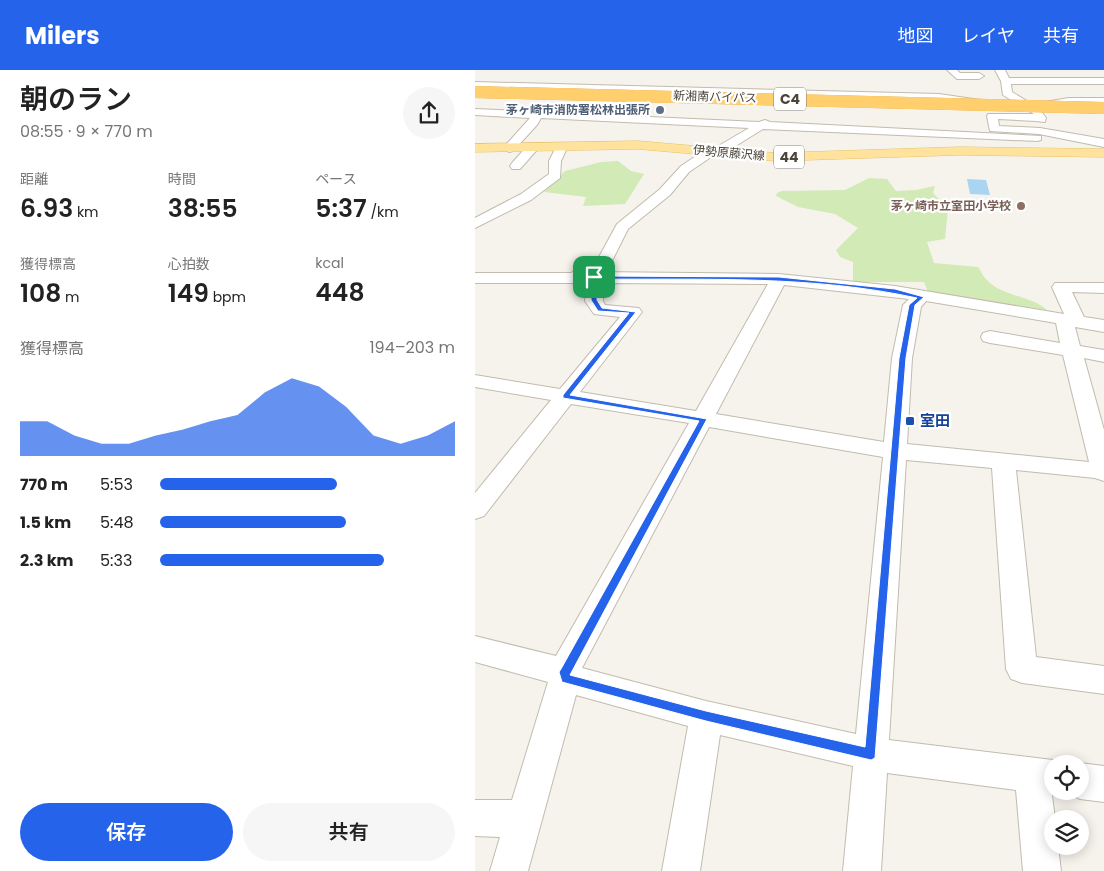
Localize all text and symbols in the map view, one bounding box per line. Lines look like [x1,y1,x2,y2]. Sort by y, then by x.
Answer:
text: Milers [25,19,100,52]
text: 地図 [898,23,934,48]
text: レイヤ [962,23,1015,48]
text: 共有 [1043,23,1079,48]
text: 朝のラン [20,80,132,119]
button: share [403,87,455,139]
street label: 新湘南バイパス [673,87,757,106]
road number: C4 [774,88,806,110]
place label: 茅ヶ崎市消防署松林出張所 [506,101,650,118]
marker: 茅ヶ崎市消防署松林出張所 [654,104,666,116]
text: 08:55 · 9 × 770 m [20,120,153,143]
street label: 伊勢原藤沢線 [692,141,766,164]
road number: 44 [774,145,804,168]
text: 距離 [20,169,48,189]
text: 時間 [168,169,196,189]
text: ペース [315,169,357,189]
text: 6.93 [20,191,73,226]
text: 38:55 [168,191,237,226]
text: 5:37 [315,191,367,226]
place label: 茅ヶ崎市立室田小学校 [891,197,1011,214]
marker: 茅ヶ崎市立室田小学校 [1015,200,1027,212]
text: km [73,202,99,222]
text: /km [367,202,399,222]
text: kcal [315,253,344,273]
text: 獲得標高 [20,254,76,274]
text: 心拍数 [168,254,210,274]
pin [573,256,615,298]
icon: arrive [580,263,608,291]
text: 448 [315,275,364,310]
text: 108 [20,276,61,311]
text: 149 [168,276,209,311]
text: m [61,287,79,307]
text: bpm [209,287,246,307]
text: 194–203 m [369,336,455,359]
text: 獲得標高 [20,337,84,360]
place label: 室田 [920,410,950,431]
marker: 室田 [904,415,916,427]
text: 770 m [20,473,68,496]
text: 5:53 [100,473,133,496]
text: 1.5 km [20,511,71,534]
text: 5:48 [100,511,134,534]
text: 2.3 km [20,549,74,572]
text: 5:33 [100,549,132,572]
map controls [1044,755,1089,855]
button: locate [1044,755,1089,800]
button: 保存 [20,803,233,861]
button: 共有 [243,803,455,861]
button: layers [1044,810,1089,855]

